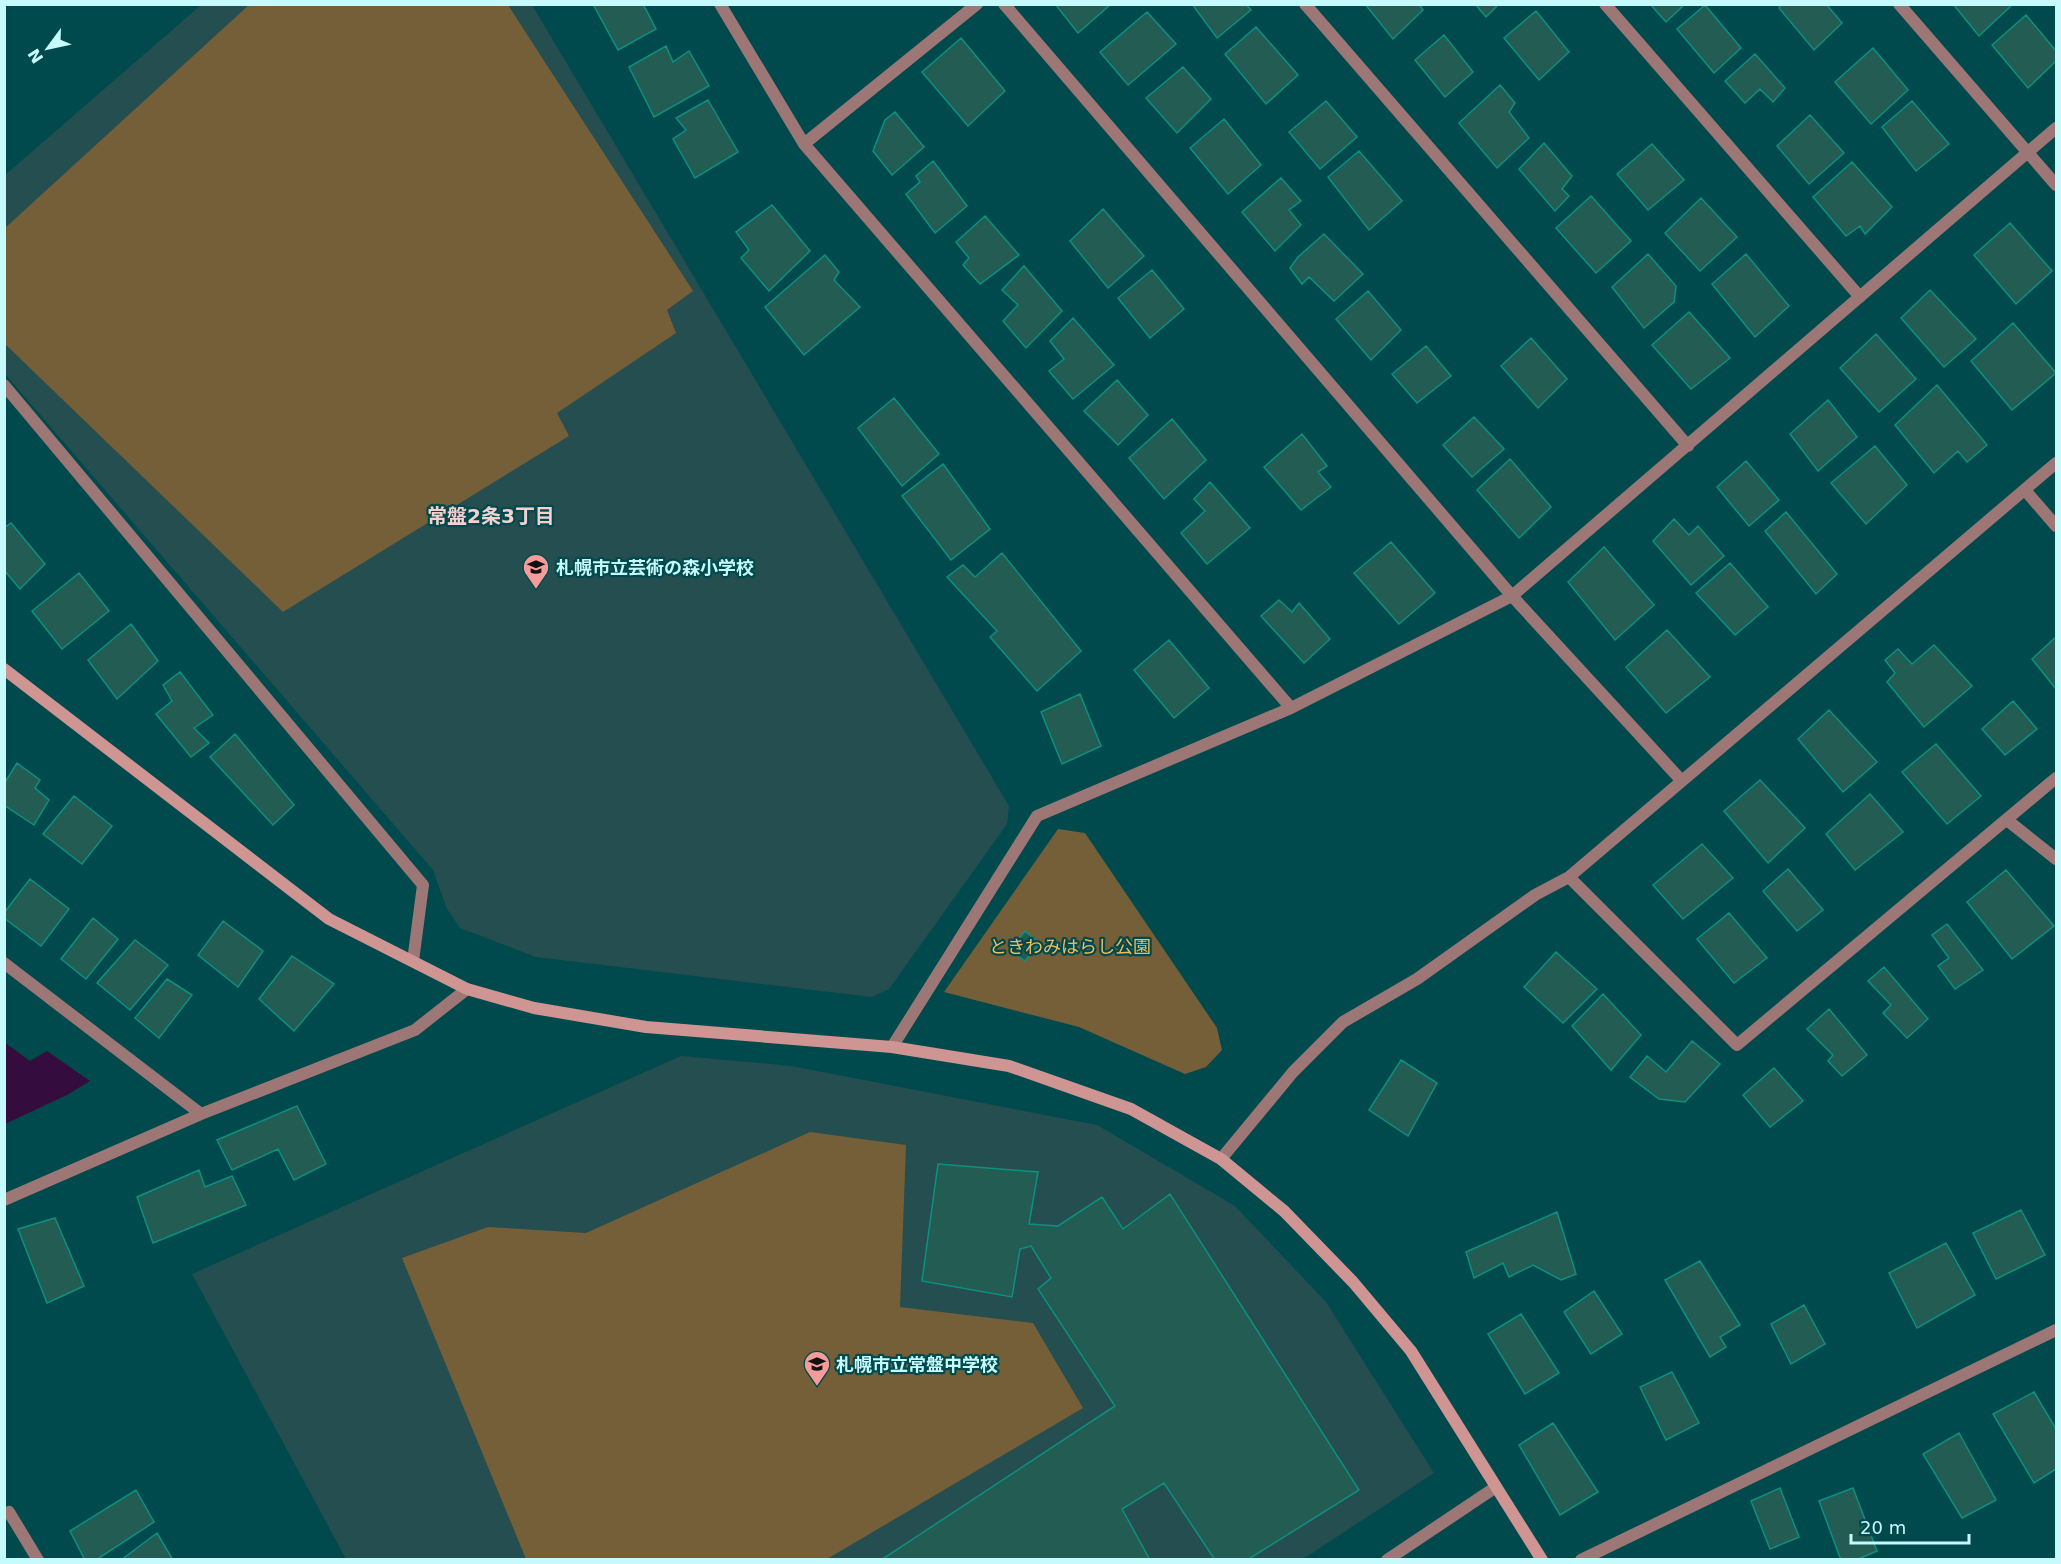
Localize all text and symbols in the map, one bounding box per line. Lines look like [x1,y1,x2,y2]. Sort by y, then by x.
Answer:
north arrow [18,18,78,78]
text: N [24,45,47,67]
district label: 常盤2条3丁目 [427,504,555,528]
school or university icon: 札幌市立芸術の森小学校 [521,552,551,590]
place label: 札幌市立芸術の森小学校 [556,557,754,578]
park label: ときわみはらし公園 [989,936,1151,957]
school or university icon: 札幌市立常盤中学校 [802,1349,832,1387]
place label: 札幌市立常盤中学校 [836,1354,998,1375]
scale bar [1851,1507,1970,1545]
text: 20 m [1860,1517,1906,1538]

